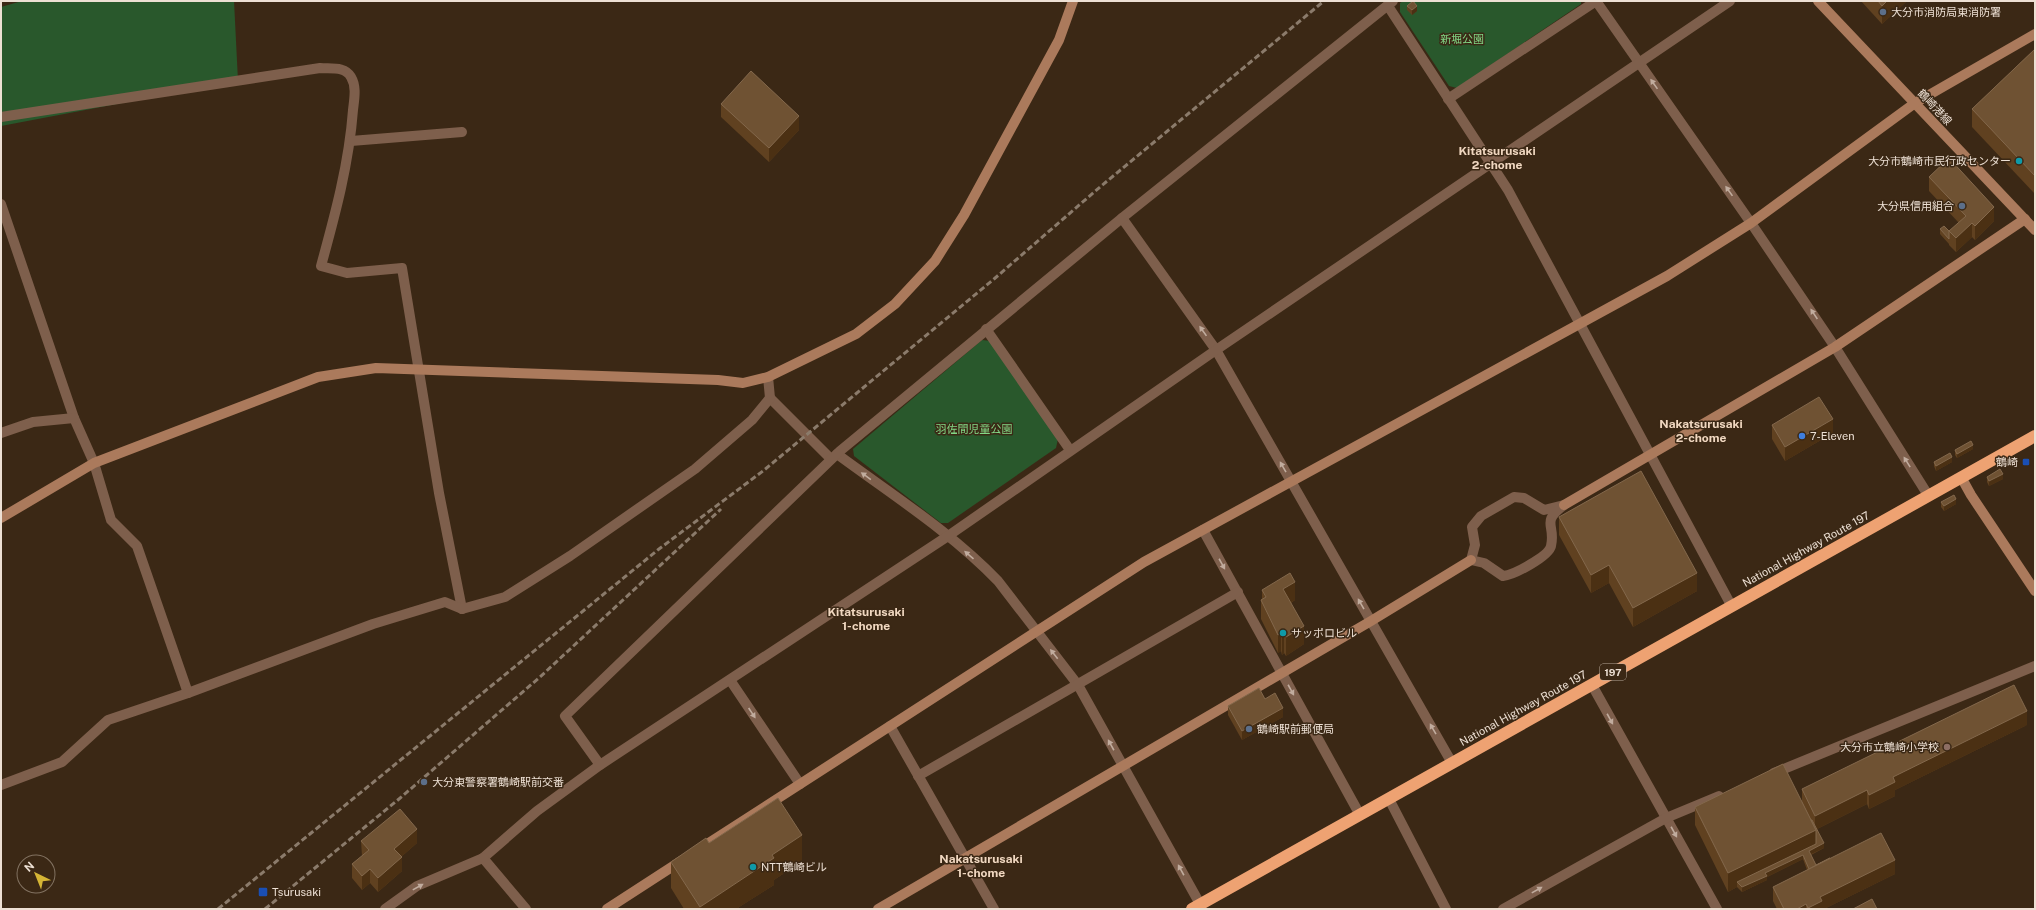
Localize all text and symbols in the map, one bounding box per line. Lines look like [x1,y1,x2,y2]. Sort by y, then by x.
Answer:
place label: 大分市消防局東消防署 [1891,6,2001,18]
marker: 大分市消防局東消防署 [1878,7,1888,17]
park label: 新堀公園 [1440,33,1484,45]
one-way arrow [1650,79,1658,90]
street label: 鶴崎港線 [1916,87,1954,127]
district label: Kitatsurusaki 2-chome [1458,144,1536,172]
place label: 大分市鶴崎市民行政センター [1868,155,2011,167]
marker: 大分市鶴崎市民行政センター [2014,156,2024,166]
one-way arrow [1725,185,1733,196]
place label: 大分県信用組合 [1877,200,1954,212]
marker: 大分県信用組合 [1957,201,1967,211]
one-way arrow [1810,309,1818,320]
one-way arrow [1198,326,1207,337]
district label: Nakatsurusaki 2-chome [1659,417,1743,445]
park label: 羽佐間児童公園 [936,423,1013,435]
place label: 7-Eleven [1810,430,1855,442]
marker: 7-Eleven [1797,431,1807,441]
one-way arrow [1904,456,1911,468]
place label: 鶴崎 [1996,456,2018,468]
marker: 鶴崎 [2021,457,2031,467]
one-way arrow [1280,461,1286,473]
one-way arrow [861,472,872,480]
street label: National Highway Route 197 [1740,509,1872,589]
one-way arrow [964,550,975,559]
one-way arrow [1219,558,1225,570]
one-way arrow [1358,598,1365,610]
district label: Kitatsurusaki 1-chome [827,605,905,633]
place label: サッポロビル [1291,627,1357,639]
marker: サッポロビル [1278,628,1288,638]
one-way arrow [1050,648,1058,659]
road number: 197 [1600,664,1626,680]
street label: National Highway Route 197 [1457,668,1589,748]
one-way arrow [1288,684,1294,696]
one-way arrow [748,707,756,718]
one-way arrow [1607,713,1614,725]
place label: 鶴崎駅前郵便局 [1257,723,1334,735]
one-way arrow [1429,723,1436,735]
marker: 鶴崎駅前郵便局 [1244,724,1254,734]
one-way arrow [1108,739,1115,750]
place label: 大分市立鶴崎小学校 [1840,741,1939,753]
marker: 大分市立鶴崎小学校 [1942,742,1952,752]
place label: 大分東警察署鶴崎駅前交番 [432,776,564,788]
marker: 大分東警察署鶴崎駅前交番 [419,777,429,787]
one-way arrow [1670,826,1677,838]
district label: Nakatsurusaki 1-chome [939,852,1023,880]
north arrow [16,854,56,894]
text: N [22,859,36,874]
place label: NTT鶴崎ビル [761,861,827,873]
marker: NTT鶴崎ビル [748,862,758,872]
one-way arrow [1178,864,1185,876]
one-way arrow [412,884,424,891]
marker: Tsurusaki [257,886,269,898]
place label: Tsurusaki [272,886,321,898]
one-way arrow [1531,887,1543,893]

